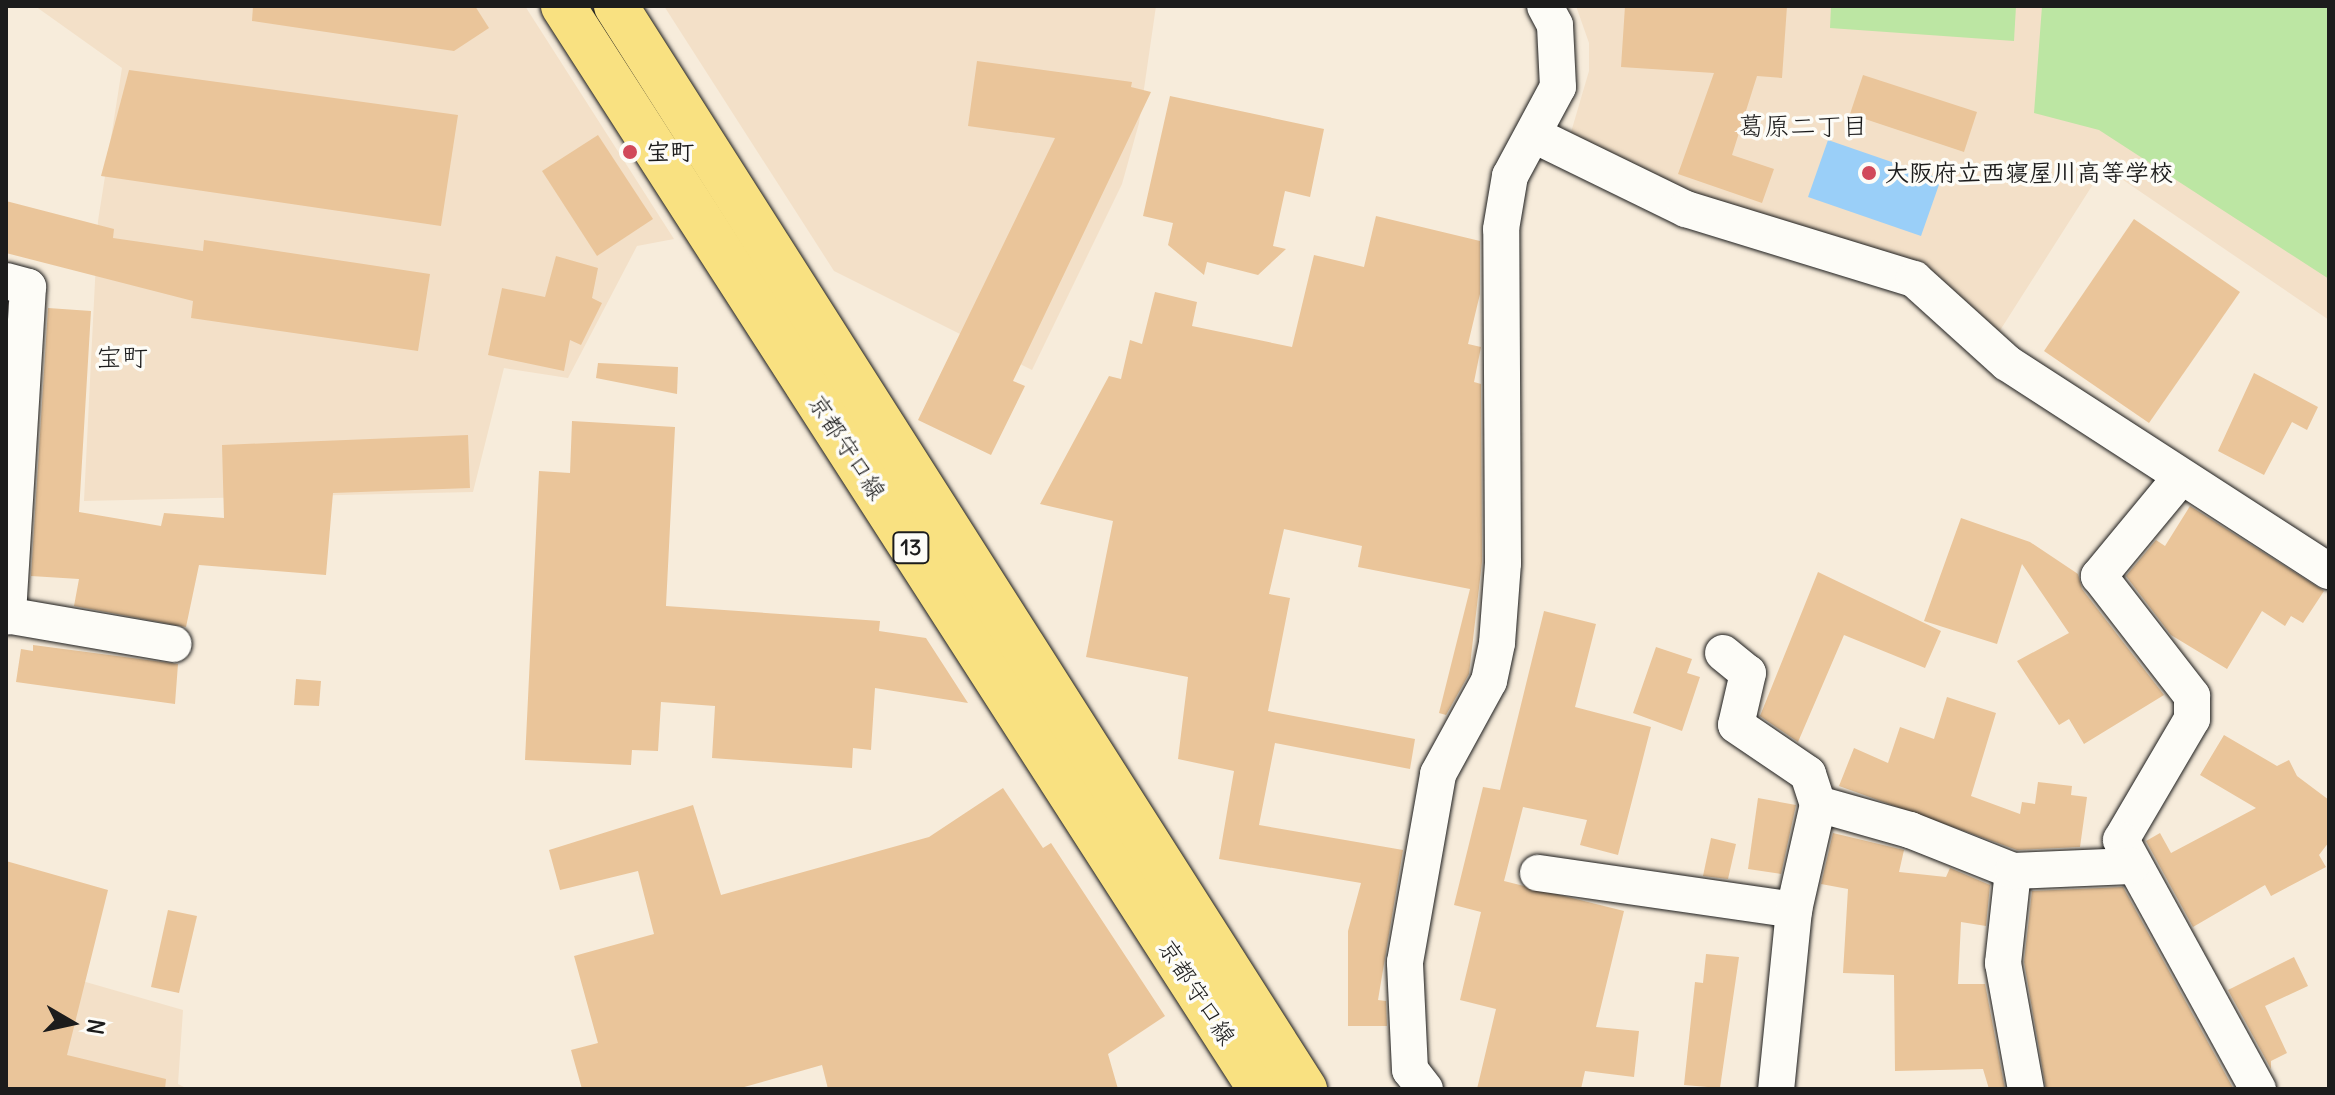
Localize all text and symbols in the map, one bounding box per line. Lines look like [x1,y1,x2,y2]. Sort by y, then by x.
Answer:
district label: 葛原二丁目 [1738,110,1868,142]
place label: 宝町 [646,138,694,166]
marker: 宝町 [621,143,639,161]
place label: 大阪府立西寝屋川高等学校 [1885,159,2173,187]
marker: 大阪府立西寝屋川高等学校 [1860,164,1878,182]
district label: 宝町 [96,341,148,373]
street label: 京都守口線 [802,389,892,505]
road number: 13 [891,530,931,566]
street label: 京都守口線 [1152,934,1242,1050]
north arrow [32,983,112,1063]
text: N [81,1017,111,1036]

